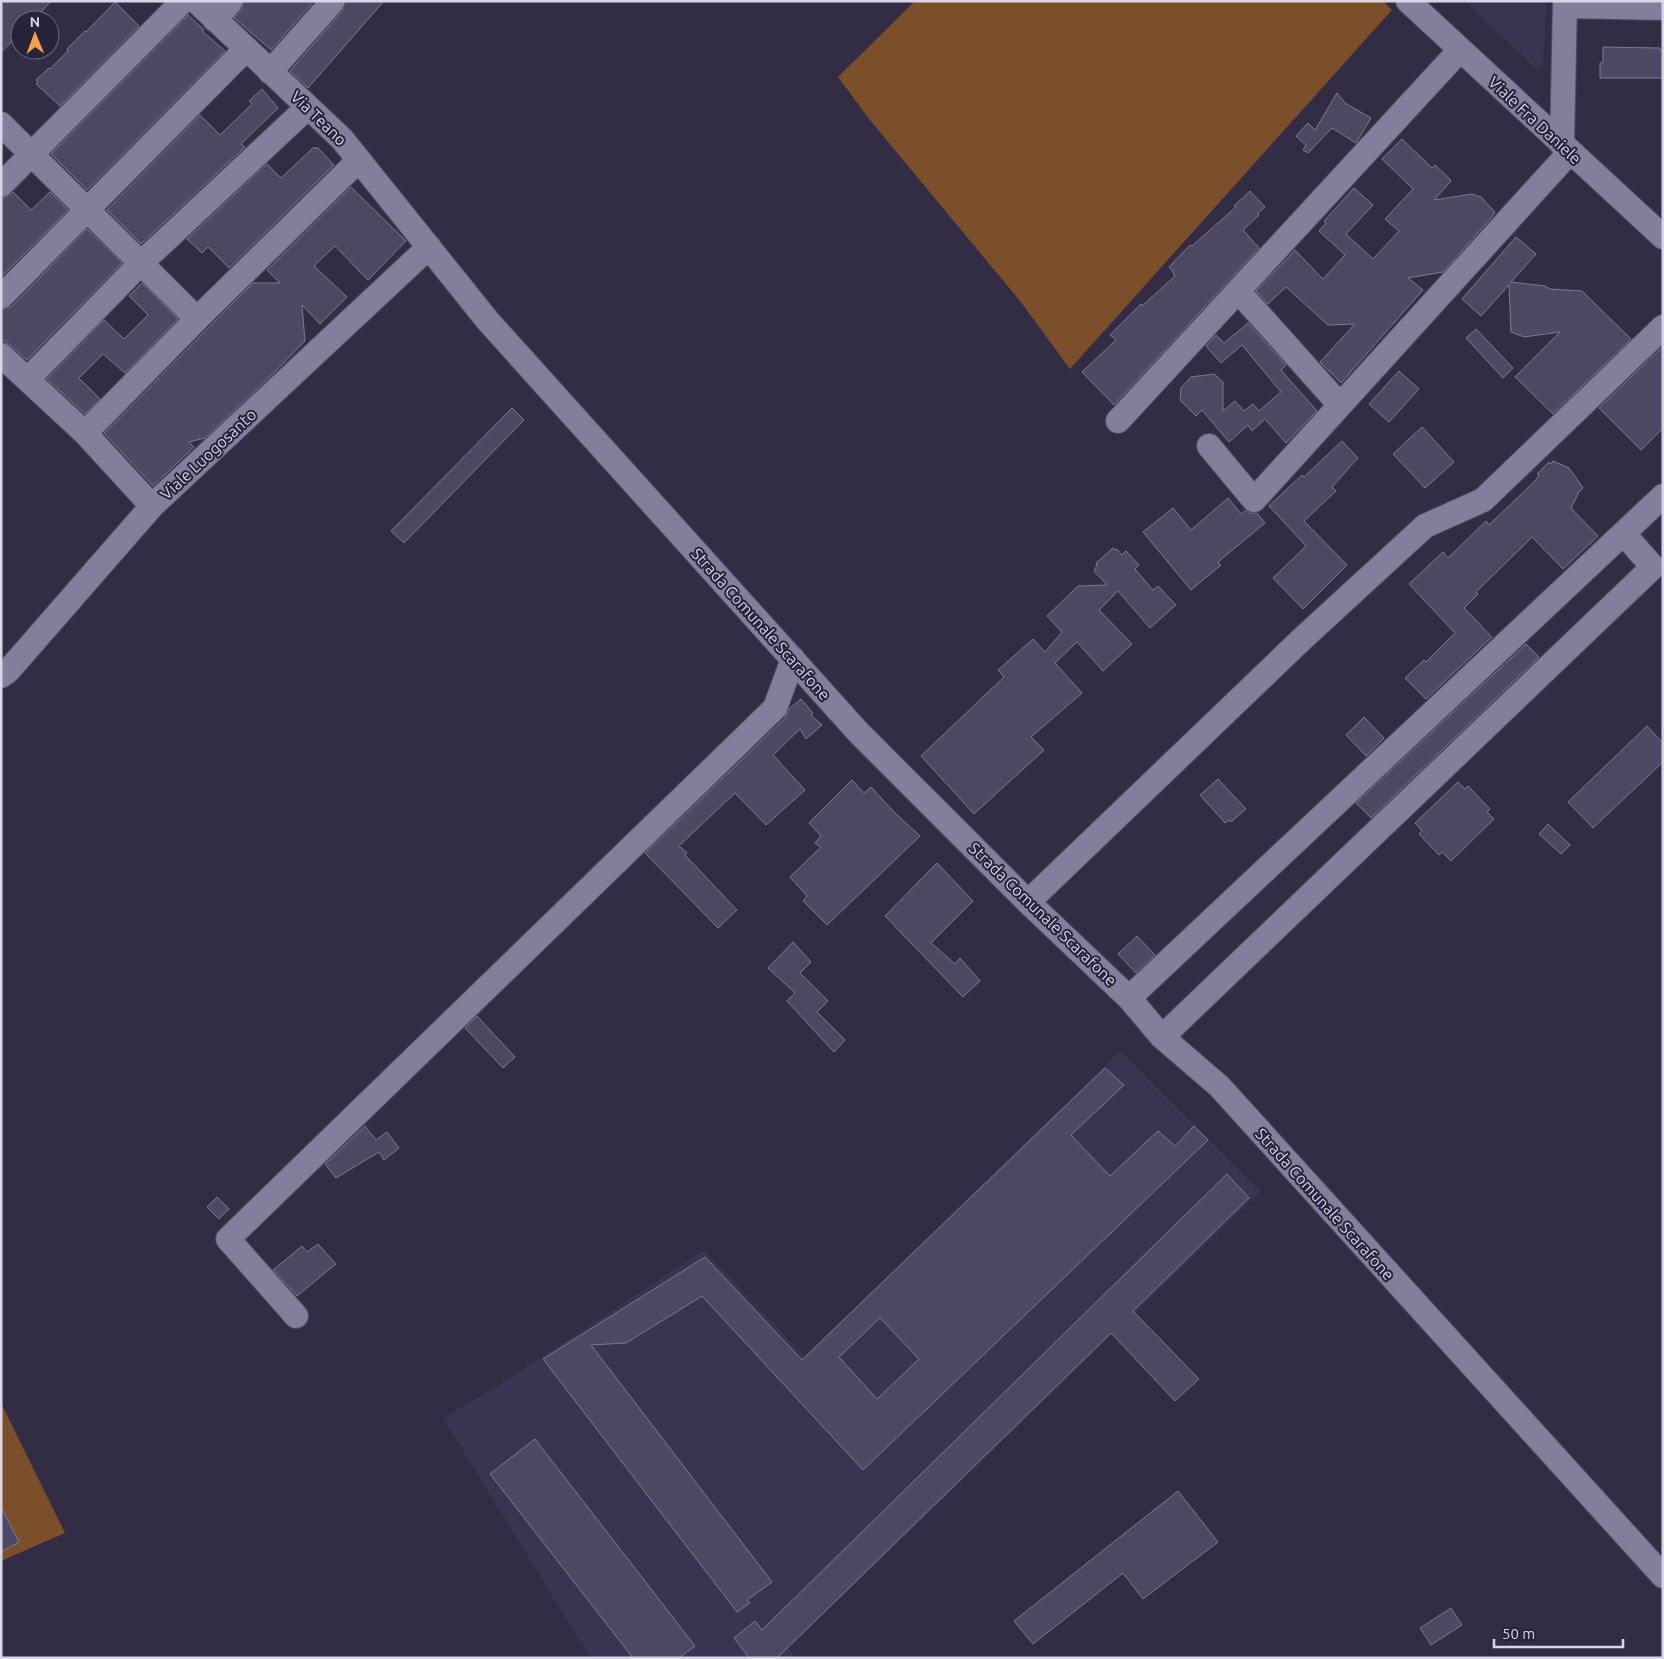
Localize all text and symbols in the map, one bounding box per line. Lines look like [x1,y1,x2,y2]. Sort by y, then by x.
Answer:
north arrow [10,10,60,60]
text: N [29,14,40,30]
street label: Viale Fra Daniele [1485,73,1585,167]
street label: Via Teano [288,87,350,149]
street label: Viale Luogosanto [156,405,260,503]
street label: Strada Comunale Scarafone [688,544,834,704]
street label: Strada Comunale Scarafone [966,839,1120,989]
street label: Strada Comunale Scarafone [1252,1124,1398,1284]
scale bar [1494,1616,1623,1648]
text: 50 m [1502,1625,1535,1642]

